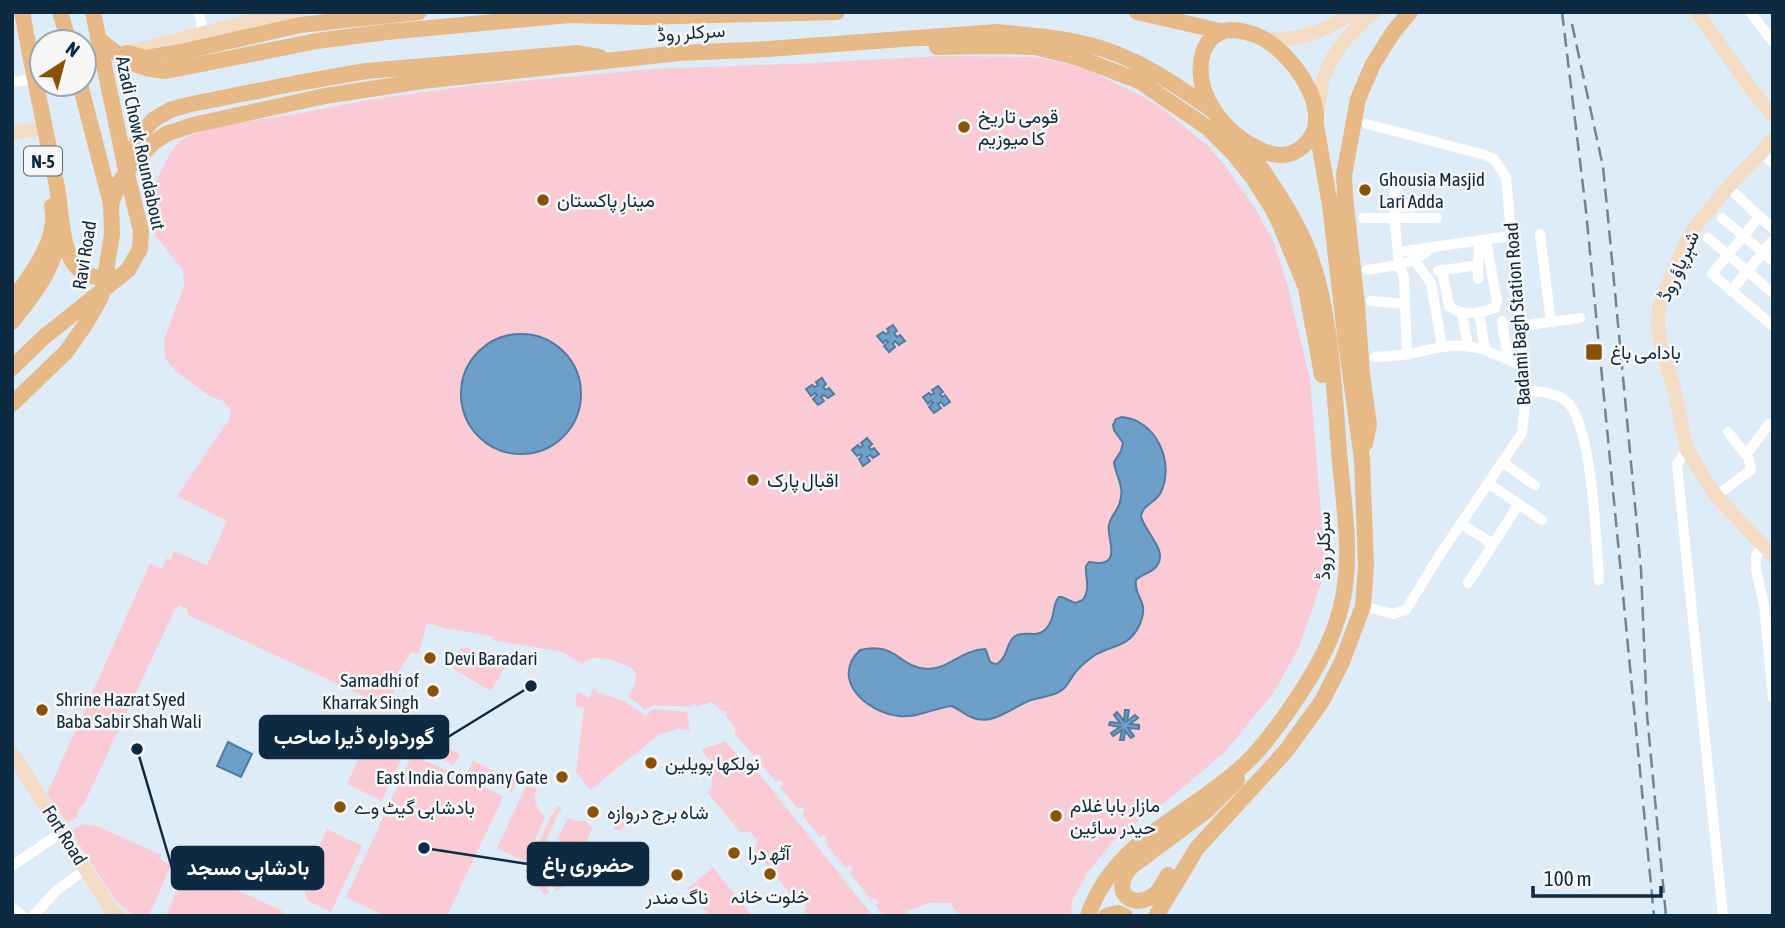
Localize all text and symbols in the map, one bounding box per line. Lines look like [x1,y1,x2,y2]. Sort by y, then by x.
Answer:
street label: سرکلر روڈ [656,19,726,46]
north arrow [28,28,98,98]
text: N [62,37,84,61]
street label: Azadi Chowk Roundabout [112,54,170,232]
place label: قومی تاریخ کا میوزیم [978,105,1058,151]
marker: قومی تاریخ کا میوزیم [956,119,972,135]
road number: N-5 [24,146,62,176]
place label: Ghousia Masjid Lari Adda [1379,168,1485,212]
marker: Ghousia Masjid Lari Adda [1357,182,1373,198]
place label: مینارِ پاکستان [557,189,655,215]
marker: مینارِ پاکستان [535,192,551,208]
street label: Ravi Road [68,219,100,291]
street label: Badami Bagh Station Road [1500,222,1534,406]
street label: شېرپاؤ روڈ [1653,227,1706,306]
place label: بادامی باغ [1610,341,1681,365]
marker: بادامی باغ [1584,342,1604,362]
place label: اقبال پارک [767,469,839,494]
marker: اقبال پارک [745,472,761,488]
street label: سرکلر روڈ [1312,512,1335,580]
place label: Devi Baradari [444,647,538,669]
marker: Devi Baradari [422,650,438,666]
place label: Samadhi of Kharrak Singh [322,669,419,713]
marker: Samadhi of Kharrak Singh [425,683,441,699]
place label: Shrine Hazrat Syed Baba Sabir Shah Wali [56,688,202,732]
marker: Shrine Hazrat Syed Baba Sabir Shah Wali [34,702,50,718]
callout: گوردوارہ ڈیرا صاحب [260,716,448,758]
text: گوردوارہ ڈیرا صاحب [274,724,434,750]
place label: نولکھا پویلین [665,752,760,777]
marker: نولکھا پویلین [643,755,659,771]
place label: East India Company Gate [376,766,548,788]
marker: East India Company Gate [554,769,570,785]
place label: مازار بابا غلام حیدر سائِین [1070,794,1160,839]
place label: بادشاہی گیٹ وے [354,796,475,820]
marker: بادشاہی گیٹ وے [332,799,348,815]
street label: Fort Road [38,801,92,869]
place label: شاہ برج دروازہ [607,801,709,825]
marker: شاہ برج دروازہ [585,804,601,820]
marker: مازار بابا غلام حیدر سائِین [1048,808,1064,824]
place label: آٹھ درا [748,842,792,865]
callout: حضوری باغ [528,843,648,885]
marker: آٹھ درا [726,845,742,861]
callout: بادشاہی مسجد [172,847,323,889]
text: حضوری باغ [542,852,634,879]
text: بادشاہی مسجد [187,855,309,882]
scale bar [1533,855,1661,899]
marker: خلوت خانہ [762,866,778,882]
text: 100 m [1544,866,1592,890]
marker: ناگ مندر [669,867,685,883]
place label: خلوت خانہ [731,885,809,908]
place label: ناگ مندر [645,886,708,909]

